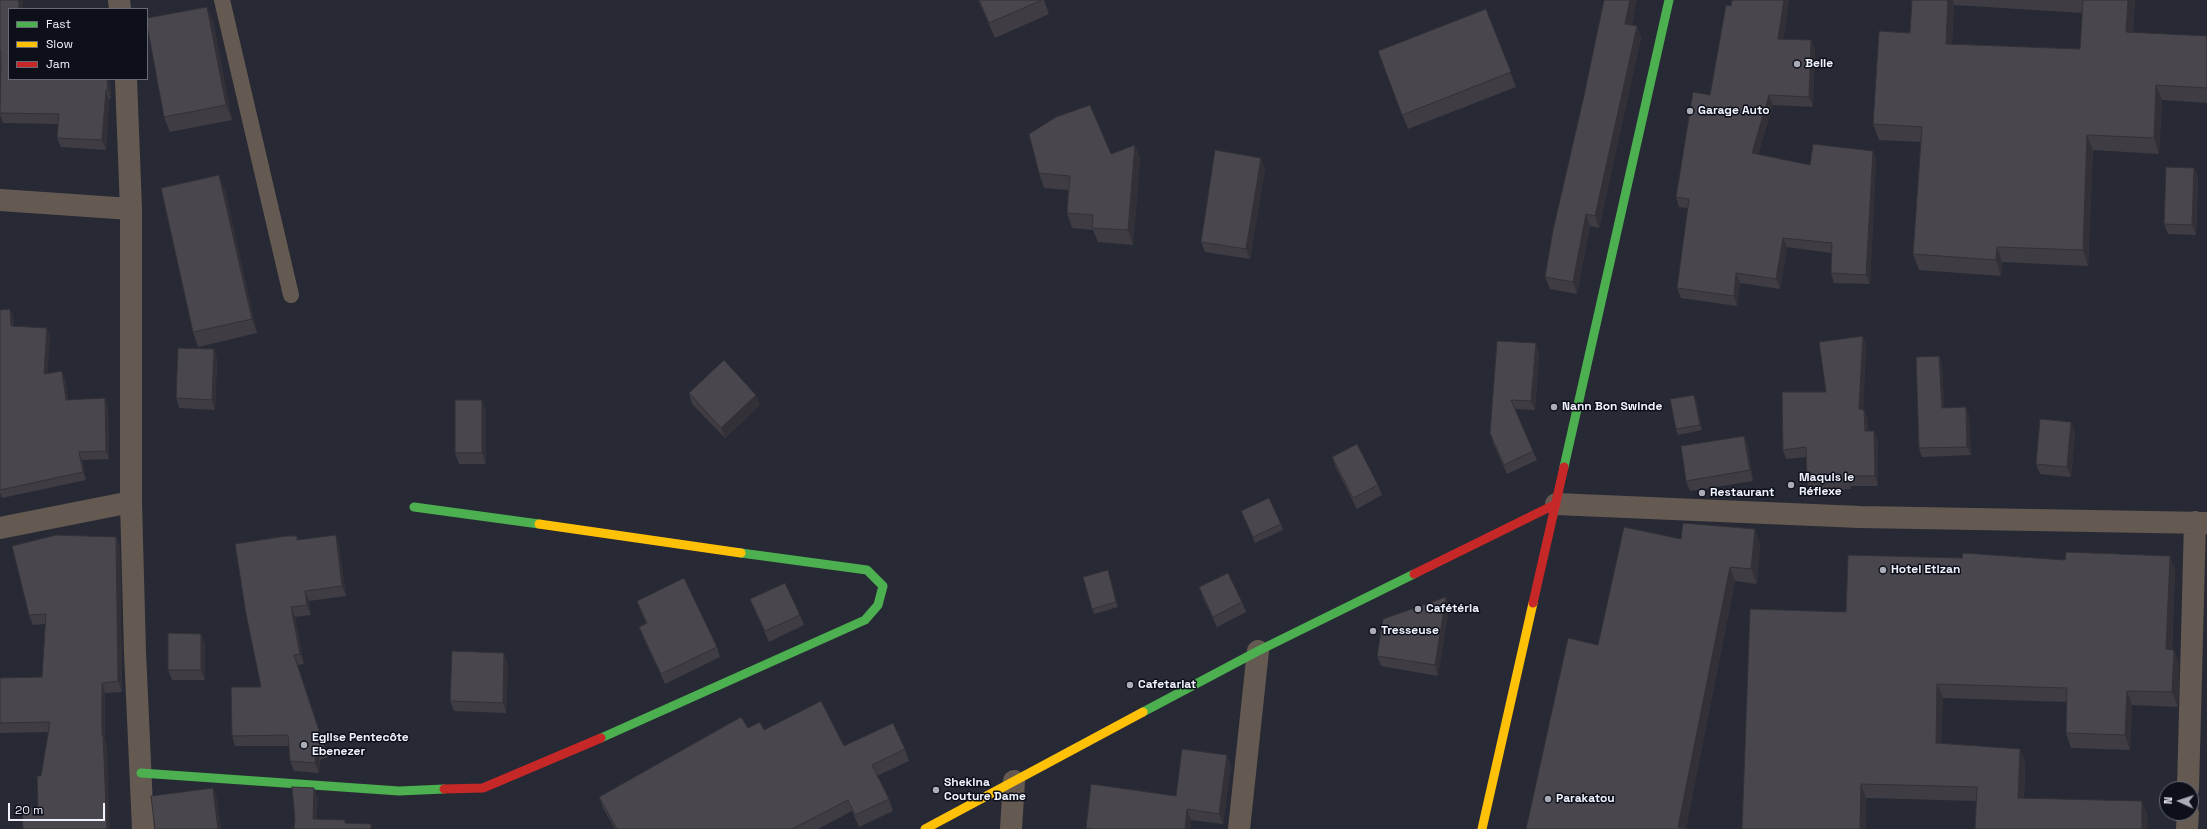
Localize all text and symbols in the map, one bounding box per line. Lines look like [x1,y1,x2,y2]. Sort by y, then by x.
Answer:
legend [8,8,148,80]
text: Fast [46,16,71,32]
text: Slow [46,36,73,52]
text: Jam [46,56,70,72]
place label: Belle [1805,57,1833,71]
marker: Belle [1792,59,1802,69]
place label: Garage Auto [1698,104,1770,118]
marker: Garage Auto [1685,106,1695,116]
place label: Nann Bon Swinde [1562,400,1662,414]
marker: Nann Bon Swinde [1549,402,1559,412]
place label: Maquis le Réflexe [1799,471,1854,499]
marker: Maquis le Réflexe [1786,480,1796,490]
place label: Restaurant [1710,486,1775,500]
marker: Restaurant [1697,488,1707,498]
place label: Hotel Etizan [1891,563,1960,577]
marker: Hotel Etizan [1878,565,1888,575]
place label: Cafétéria [1426,602,1479,616]
marker: Cafétéria [1413,604,1423,614]
place label: Tresseuse [1381,624,1439,638]
marker: Tresseuse [1368,626,1378,636]
place label: Cafetariat [1138,678,1196,692]
marker: Cafetariat [1125,680,1135,690]
place label: Eglise Pentecôte Ebenezer [312,731,409,759]
marker: Eglise Pentecôte Ebenezer [299,740,309,750]
place label: Shekina Couture Dame [944,776,1026,804]
north arrow [2159,781,2199,821]
marker: Shekina Couture Dame [931,785,941,795]
place label: Parakatou [1556,792,1615,806]
marker: Parakatou [1543,794,1553,804]
scale bar [10,795,107,821]
text: N [2161,796,2175,804]
text: 20 m [15,802,43,818]

